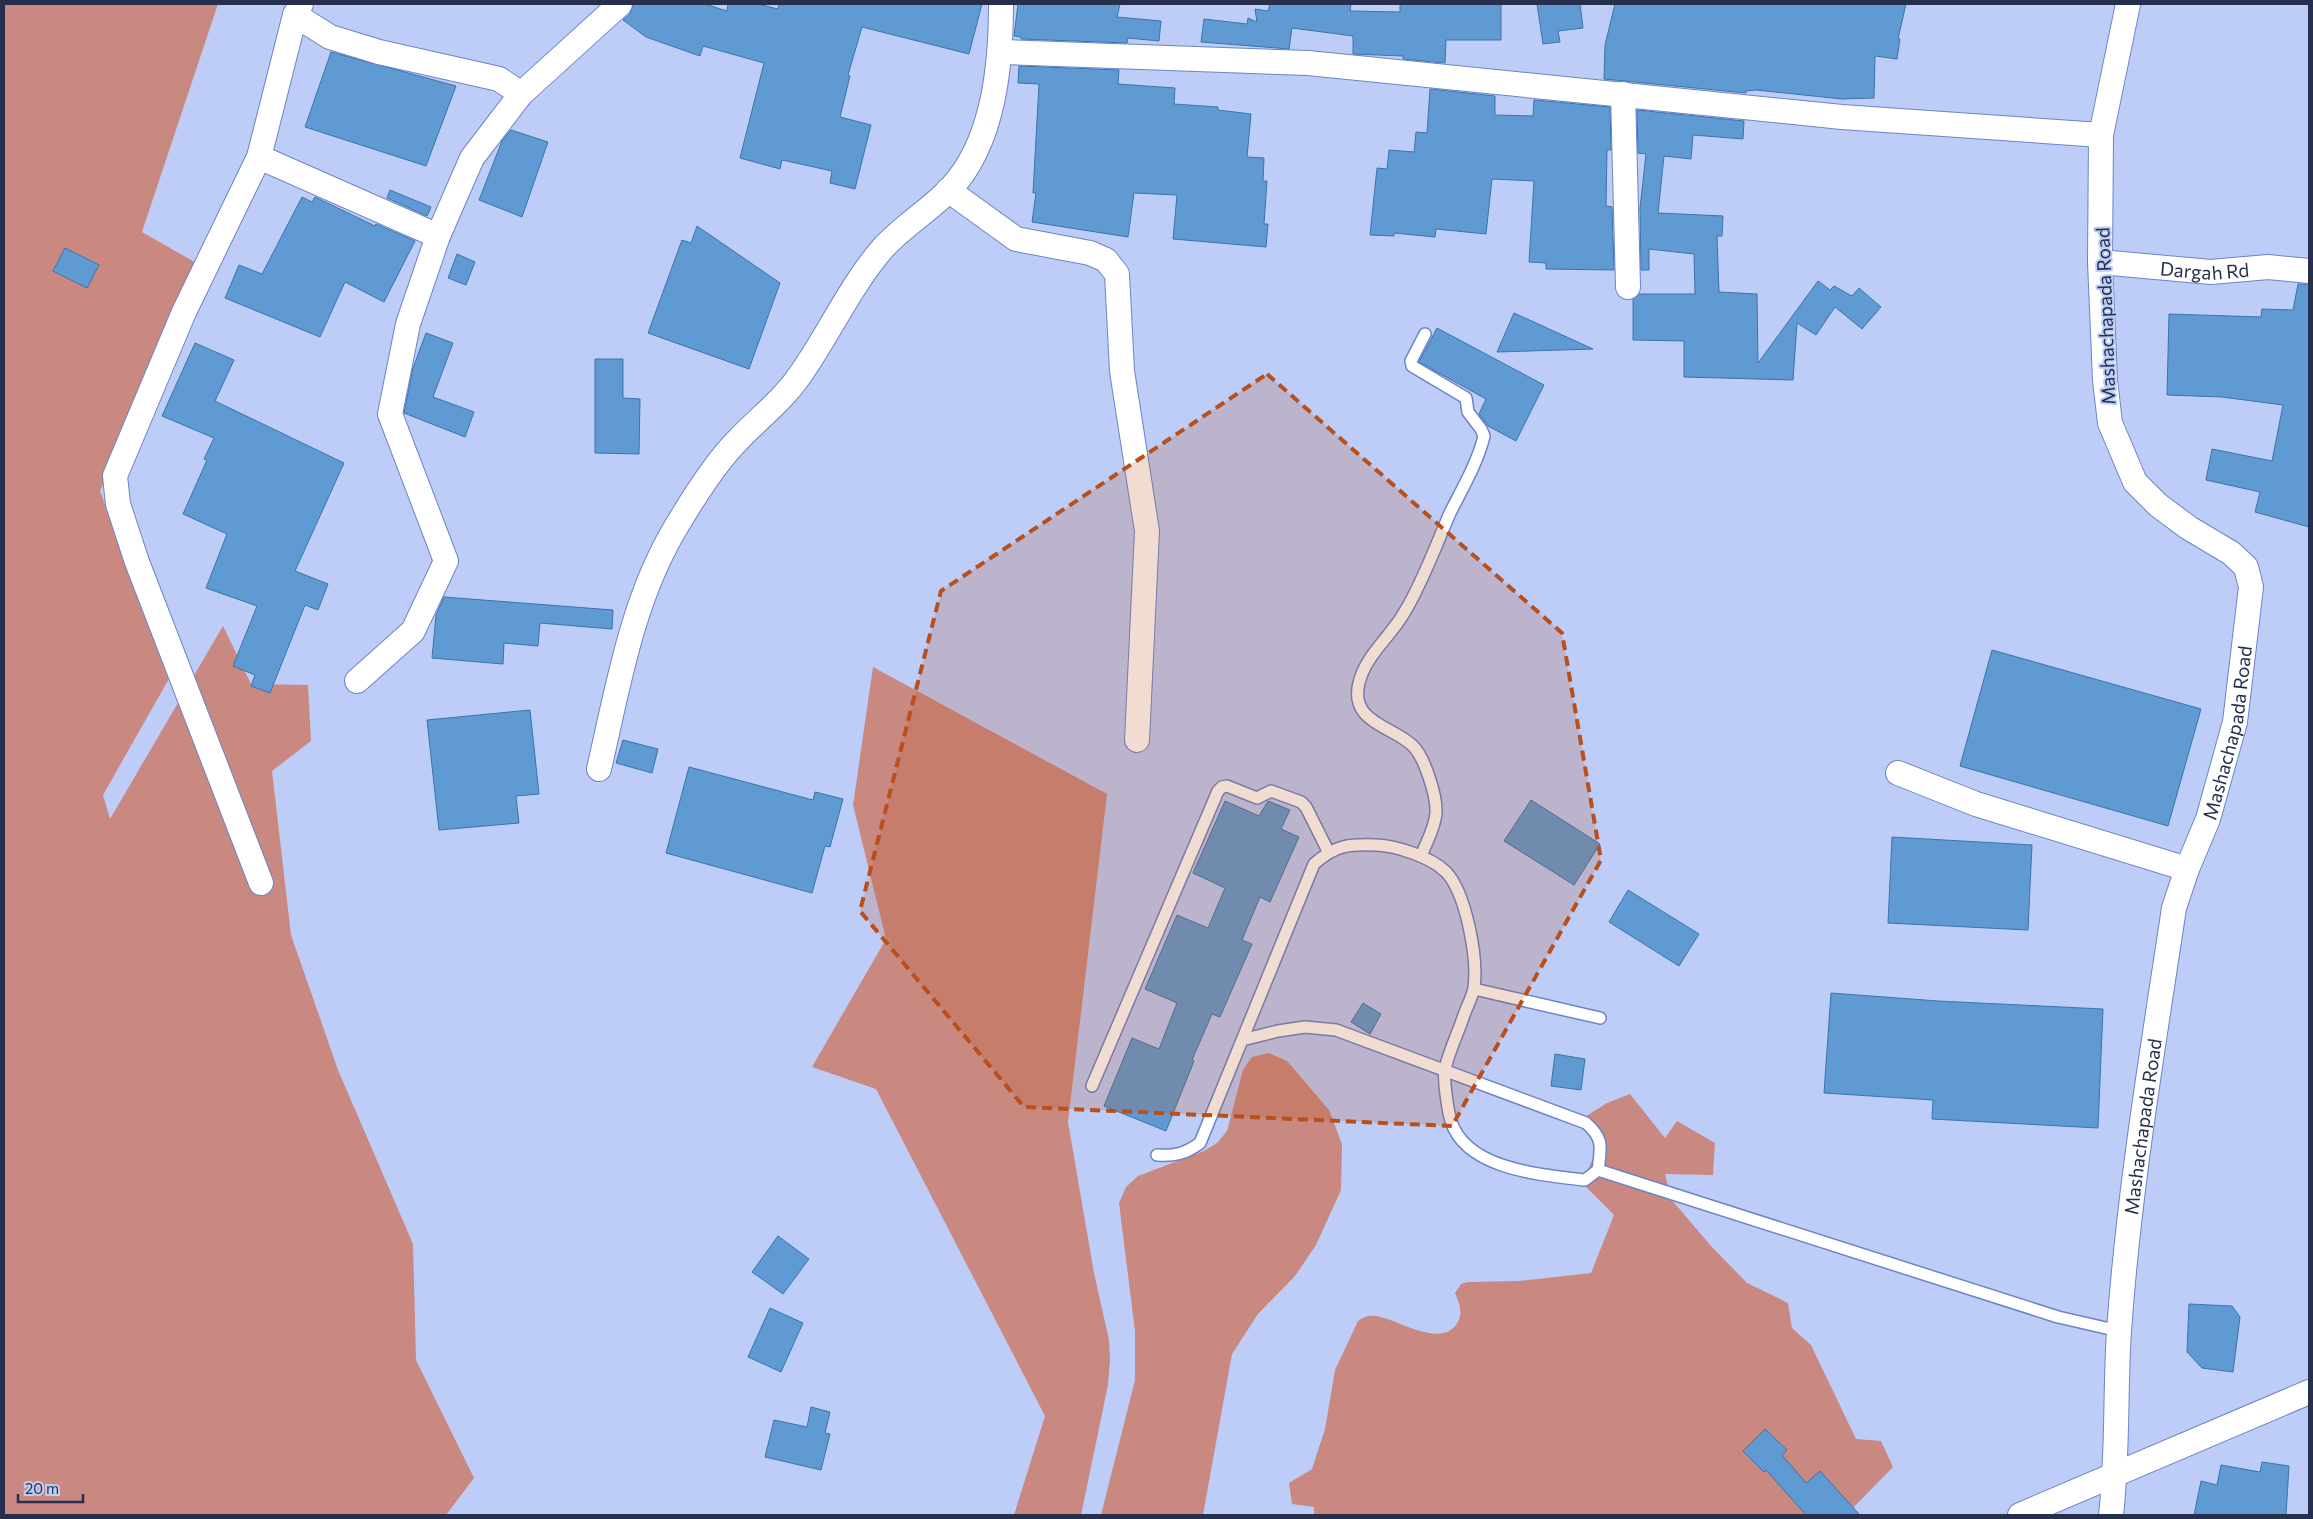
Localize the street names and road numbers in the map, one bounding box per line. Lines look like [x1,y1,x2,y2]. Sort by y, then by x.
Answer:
street label: Mashachapada Road [2090,227,2120,405]
street label: Dargah Rd [2159,256,2250,284]
street label: Mashachapada Road [2197,644,2255,822]
street label: Mashachapada Road [2119,1037,2165,1216]

